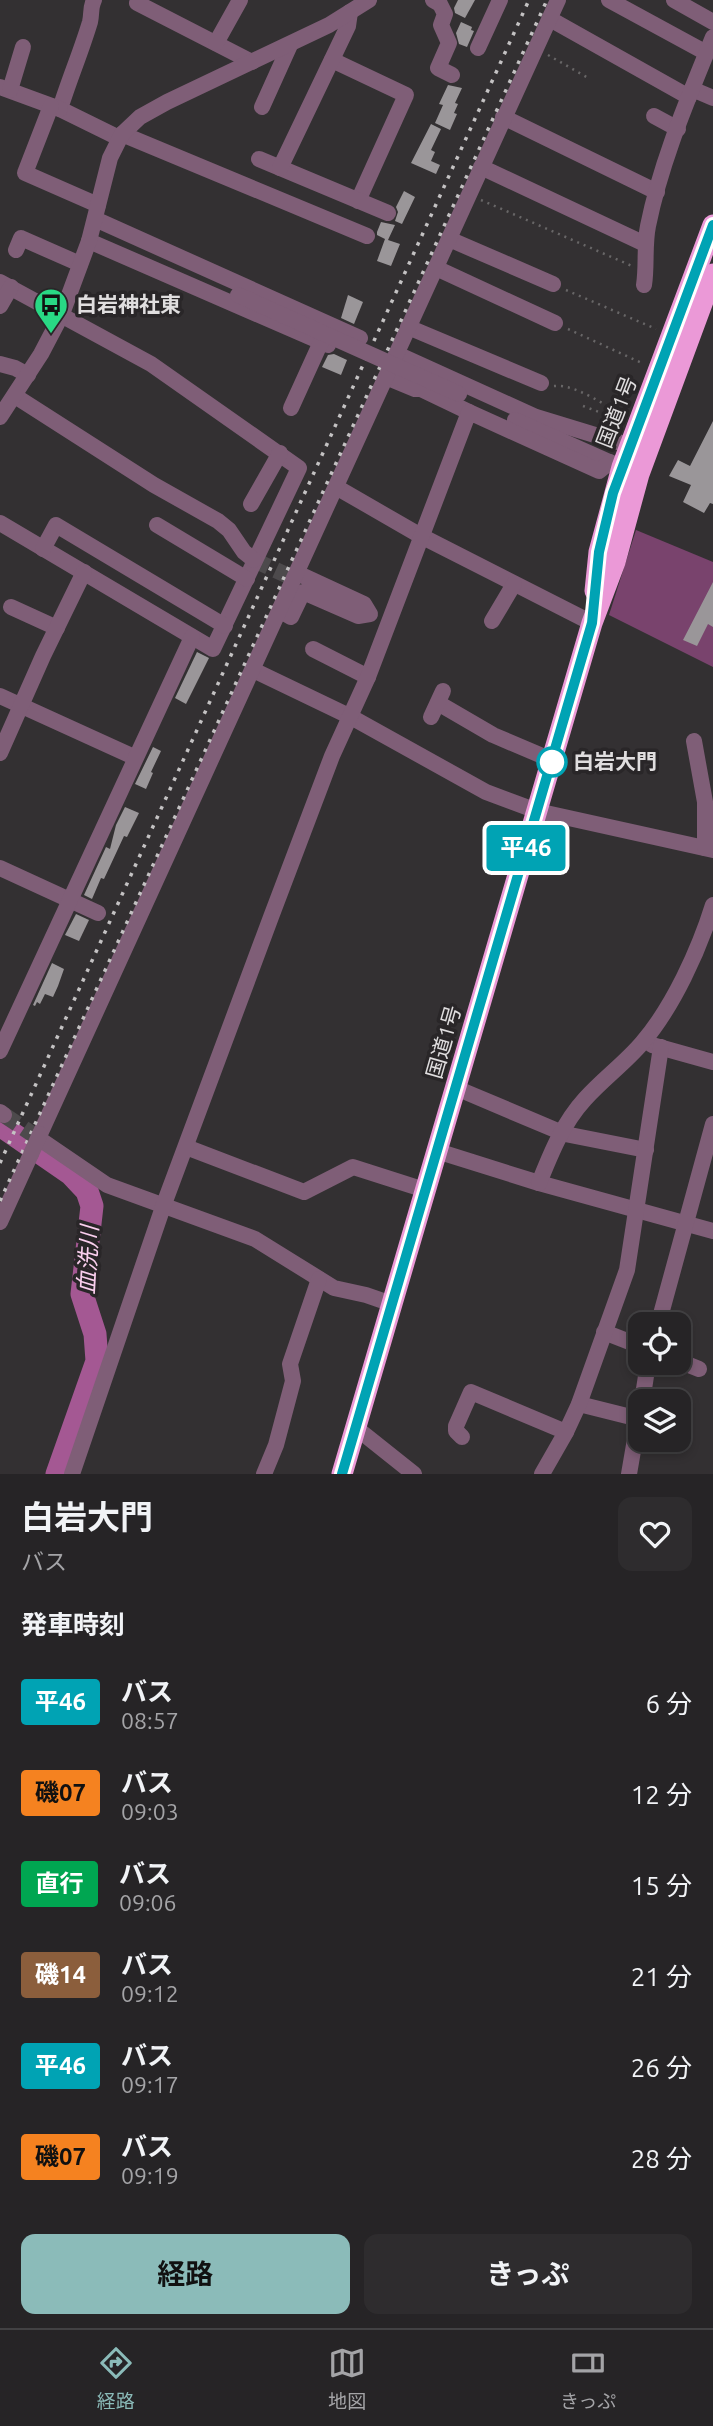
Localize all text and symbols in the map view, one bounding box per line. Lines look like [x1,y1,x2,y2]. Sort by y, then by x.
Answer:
bus stop icon: 白岩神社東 [32,286,70,335]
place label: 白岩神社東 [76,292,181,316]
street label: 国道1号 [591,372,641,451]
marker: 白岩大門 [537,747,567,777]
place label: 白岩大門 [573,749,657,773]
line badge: 平46 [486,825,566,871]
text: 平46 [500,834,552,861]
street label: 国道1号 [421,1002,465,1081]
water label: 血洗川 [73,1222,102,1295]
map controls [628,1312,691,1452]
button: locate [628,1312,691,1375]
button: layers [628,1389,691,1452]
button: heart [618,1497,692,1571]
text: 白岩大門 [21,1498,153,1535]
text: バス [21,1549,67,1574]
text: 発車時刻 [21,1610,125,1639]
text: バス [121,1677,173,1706]
text: 平46 [35,1688,86,1715]
text: 6 分 [645,1689,692,1718]
text: 08:57 [121,1708,179,1733]
text: バス [121,1768,173,1797]
text: 磯07 [35,1779,86,1806]
text: 12 分 [631,1780,692,1809]
text: 09:03 [121,1799,179,1824]
text: バス [119,1859,171,1888]
text: 直行 [36,1870,84,1897]
text: 15 分 [631,1871,692,1900]
text: 09:06 [119,1890,177,1915]
text: バス [121,1950,173,1979]
text: 磯14 [35,1961,86,1988]
text: 21 分 [631,1962,692,1991]
text: 09:12 [121,1981,179,2006]
text: バス [121,2041,173,2070]
text: 平46 [35,2052,86,2079]
text: 26 分 [631,2053,692,2082]
text: 09:17 [121,2072,179,2097]
text: バス [121,2132,173,2161]
text: 磯07 [35,2143,86,2170]
text: 28 分 [631,2144,692,2173]
text: 09:19 [121,2163,179,2188]
button: 経路 [21,2234,350,2314]
button: きっぷ [364,2234,692,2314]
tab: 経路 [97,2344,135,2413]
tab: 地図 [328,2344,366,2413]
tab: きっぷ [560,2344,616,2413]

